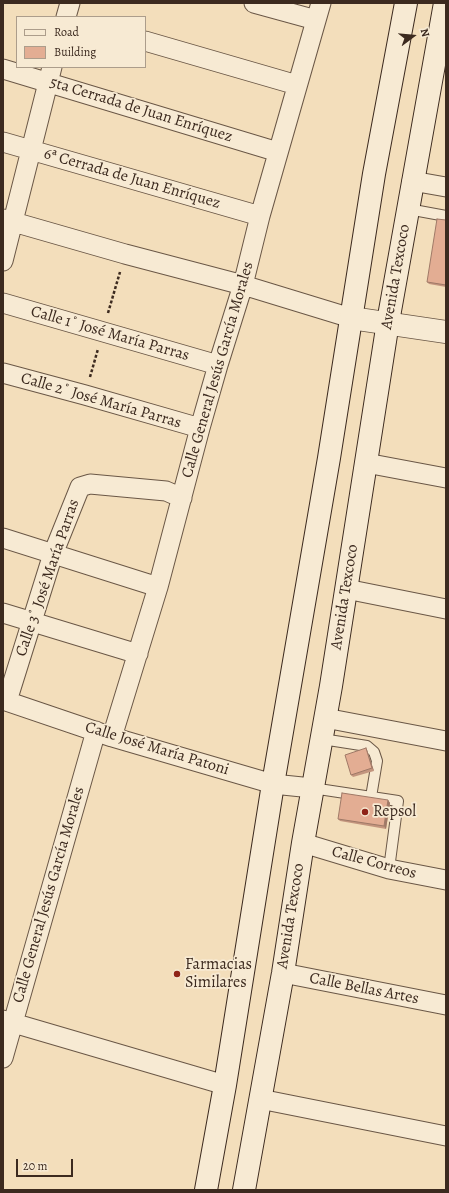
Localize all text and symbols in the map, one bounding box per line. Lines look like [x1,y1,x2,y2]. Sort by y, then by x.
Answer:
legend [16,16,146,68]
north arrow [393,16,433,56]
text: Road [54,24,79,40]
text: N [417,27,433,38]
text: Building [54,44,96,60]
street label: 5ta Cerrada de Juan Enríquez [47,73,235,147]
street label: 6ª Cerrada de Juan Enríquez [41,145,223,213]
street label: Avenida Texcoco [377,223,415,331]
street label: Calle General Jesús García Morales [178,260,258,480]
street label: Calle 1˚ José María Parras [29,302,191,366]
street label: Calle 2˚ José María Parras [19,369,183,433]
street label: Calle 3˚ José María Parras [12,497,84,659]
street label: Avenida Texcoco [327,543,363,651]
street label: Calle José María Patoni [83,718,231,780]
street label: Calle General Jesús García Morales [9,785,89,1005]
place label: Repsol [373,802,416,822]
marker: Repsol [360,807,370,817]
street label: Calle Correos [330,842,418,884]
street label: Avenida Texcoco [273,862,309,970]
place label: Farmacias Similares [185,955,252,993]
marker: Farmacias Similares [172,969,182,979]
street label: Calle Bellas Artes [308,969,420,1009]
scale bar [18,1151,75,1177]
text: 20 m [23,1158,47,1174]

